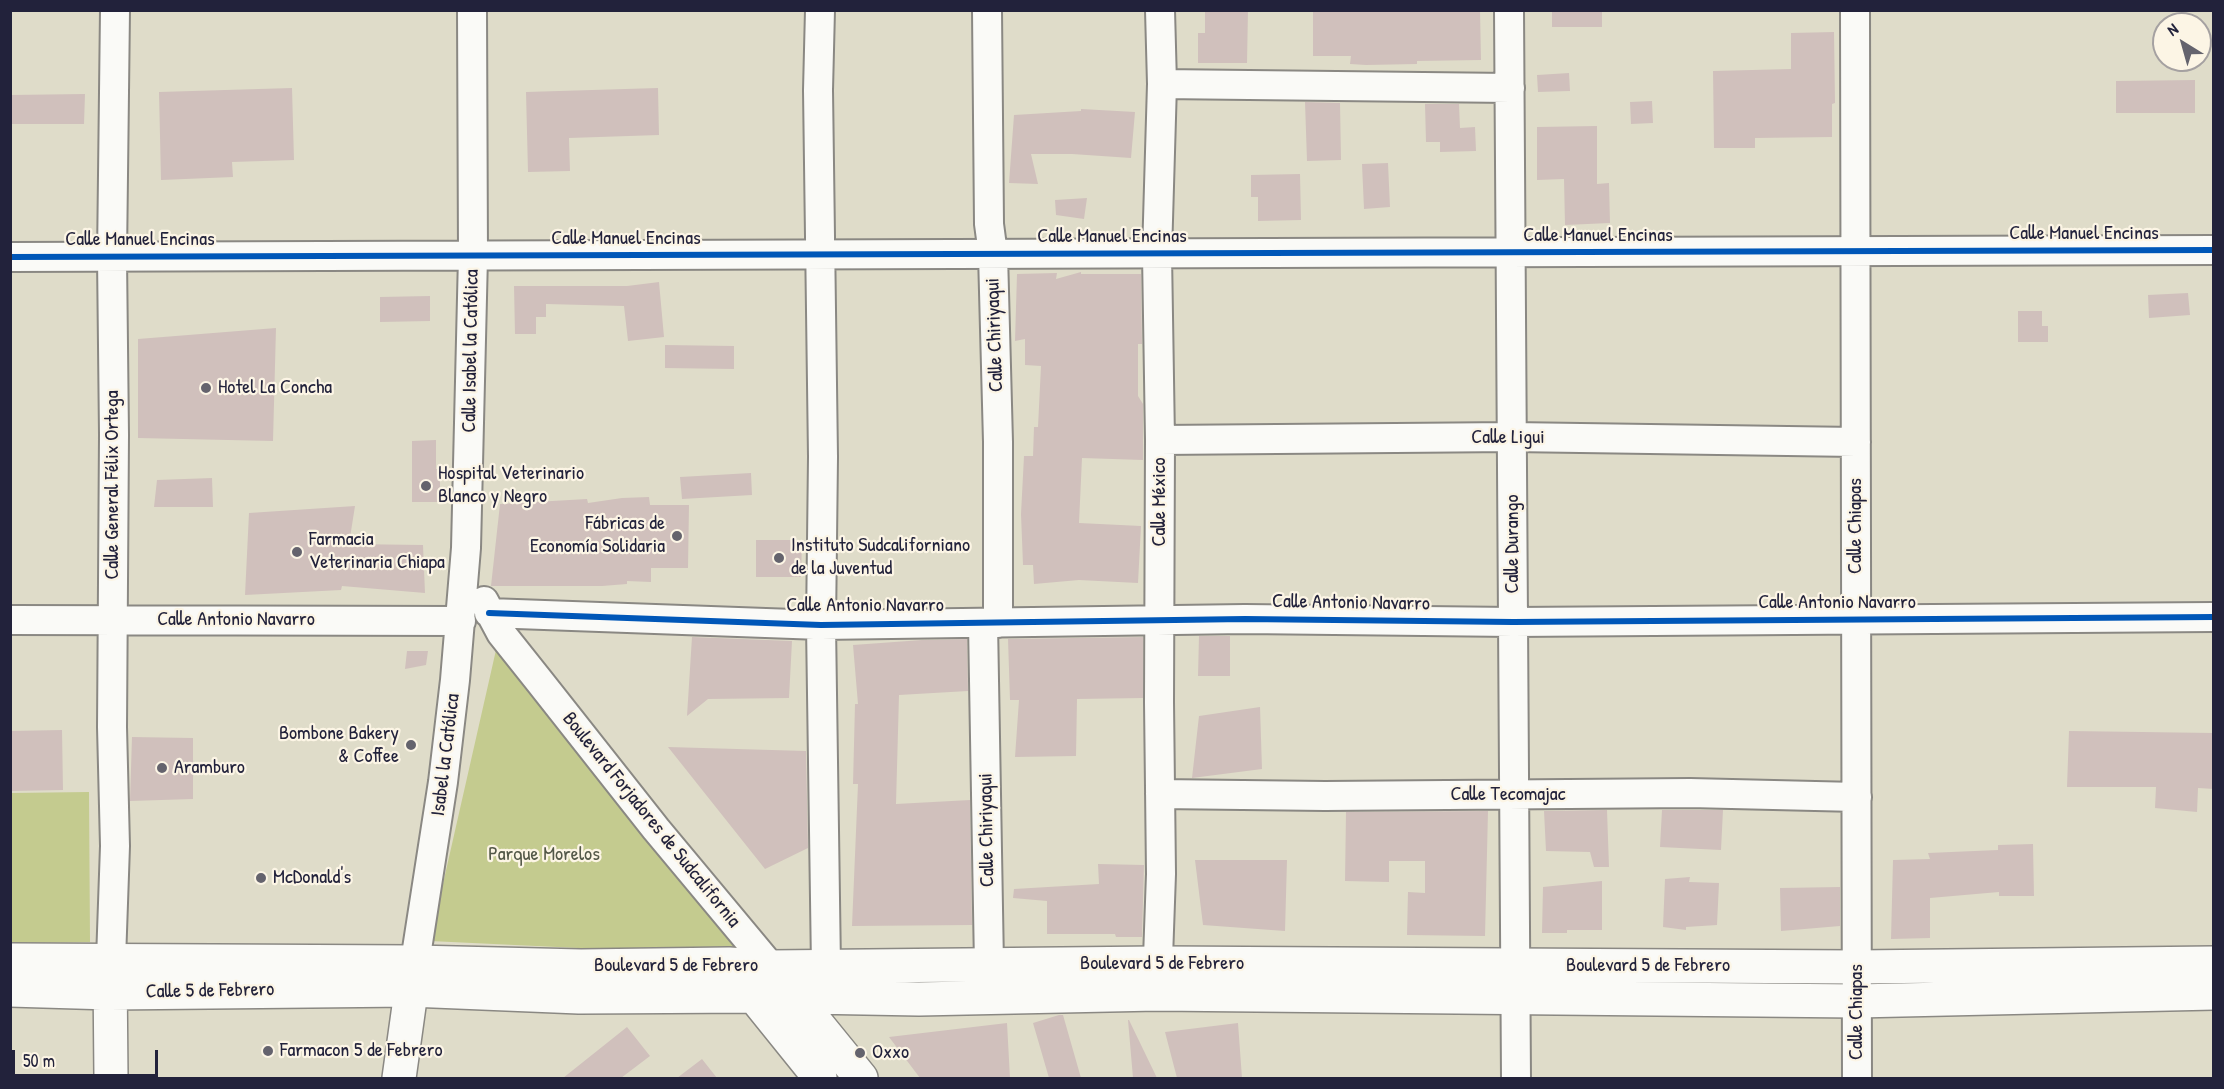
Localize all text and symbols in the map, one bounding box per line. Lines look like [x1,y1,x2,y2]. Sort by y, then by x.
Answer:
north arrow [2152,12,2212,72]
text: N [2162,18,2182,41]
street label: Calle Manuel Encinas [2009,222,2159,246]
street label: Calle Manuel Encinas [1523,224,1673,248]
street label: Calle Manuel Encinas [1037,225,1187,249]
street label: Calle Manuel Encinas [551,227,701,251]
street label: Calle Manuel Encinas [65,228,215,252]
street label: Calle Isabel la Católica [458,269,484,433]
street label: Calle Chiriyaqui [981,278,1009,392]
place label: Hotel La Concha [218,376,332,400]
marker: Hotel La Concha [199,381,213,395]
street label: Calle General Félix Ortega [101,390,125,580]
street label: Calle Ligui [1471,426,1545,450]
street label: Calle México [1148,457,1172,547]
place label: Hospital Veterinario Blanco y Negro [438,462,584,509]
street label: Calle Chiapas [1844,478,1868,574]
marker: Hospital Veterinario Blanco y Negro [419,479,433,493]
street label: Calle Durango [1501,494,1525,594]
place label: Fábricas de Economía Solidaria [530,512,665,559]
place label: Farmacia Veterinaria Chiapa [309,528,445,575]
marker: Fábricas de Economía Solidaria [670,529,684,543]
place label: Instituto Sudcaliforniano de la Juventud [791,534,970,581]
marker: Farmacia Veterinaria Chiapa [290,545,304,559]
marker: Instituto Sudcaliforniano de la Juventud [772,551,786,565]
street label: Calle Antonio Navarro [1272,590,1430,616]
street label: Calle Antonio Navarro [1758,591,1916,615]
street label: Calle Antonio Navarro [786,594,944,618]
street label: Calle Antonio Navarro [157,608,315,632]
street label: Isabel la Católica [427,692,465,818]
street label: Boulevard Forjadores de Sudcalifornia [557,708,745,932]
place label: Bombone Bakery & Coffee [279,722,399,769]
marker: Bombone Bakery & Coffee [404,738,418,752]
place label: Aramburo [174,756,245,780]
marker: Aramburo [155,761,169,775]
street label: Calle Chiriyaqui [974,773,1000,887]
street label: Calle Tecomajac [1451,783,1565,807]
park label: Parque Morelos [488,843,600,867]
place label: McDonald's [273,866,351,890]
marker: McDonald's [254,871,268,885]
street label: Boulevard 5 de Febrero [1080,952,1244,976]
street label: Boulevard 5 de Febrero [594,954,758,978]
street label: Boulevard 5 de Febrero [1566,954,1730,978]
street label: Calle Chiapas [1845,964,1869,1060]
street label: Calle 5 de Febrero [146,978,274,1004]
scale bar [15,1038,160,1076]
place label: Farmacon 5 de Febrero [280,1039,442,1063]
place label: Oxxo [872,1041,909,1065]
marker: Farmacon 5 de Febrero [261,1044,275,1058]
marker: Oxxo [853,1046,867,1060]
text: 50 m [23,1048,55,1073]

